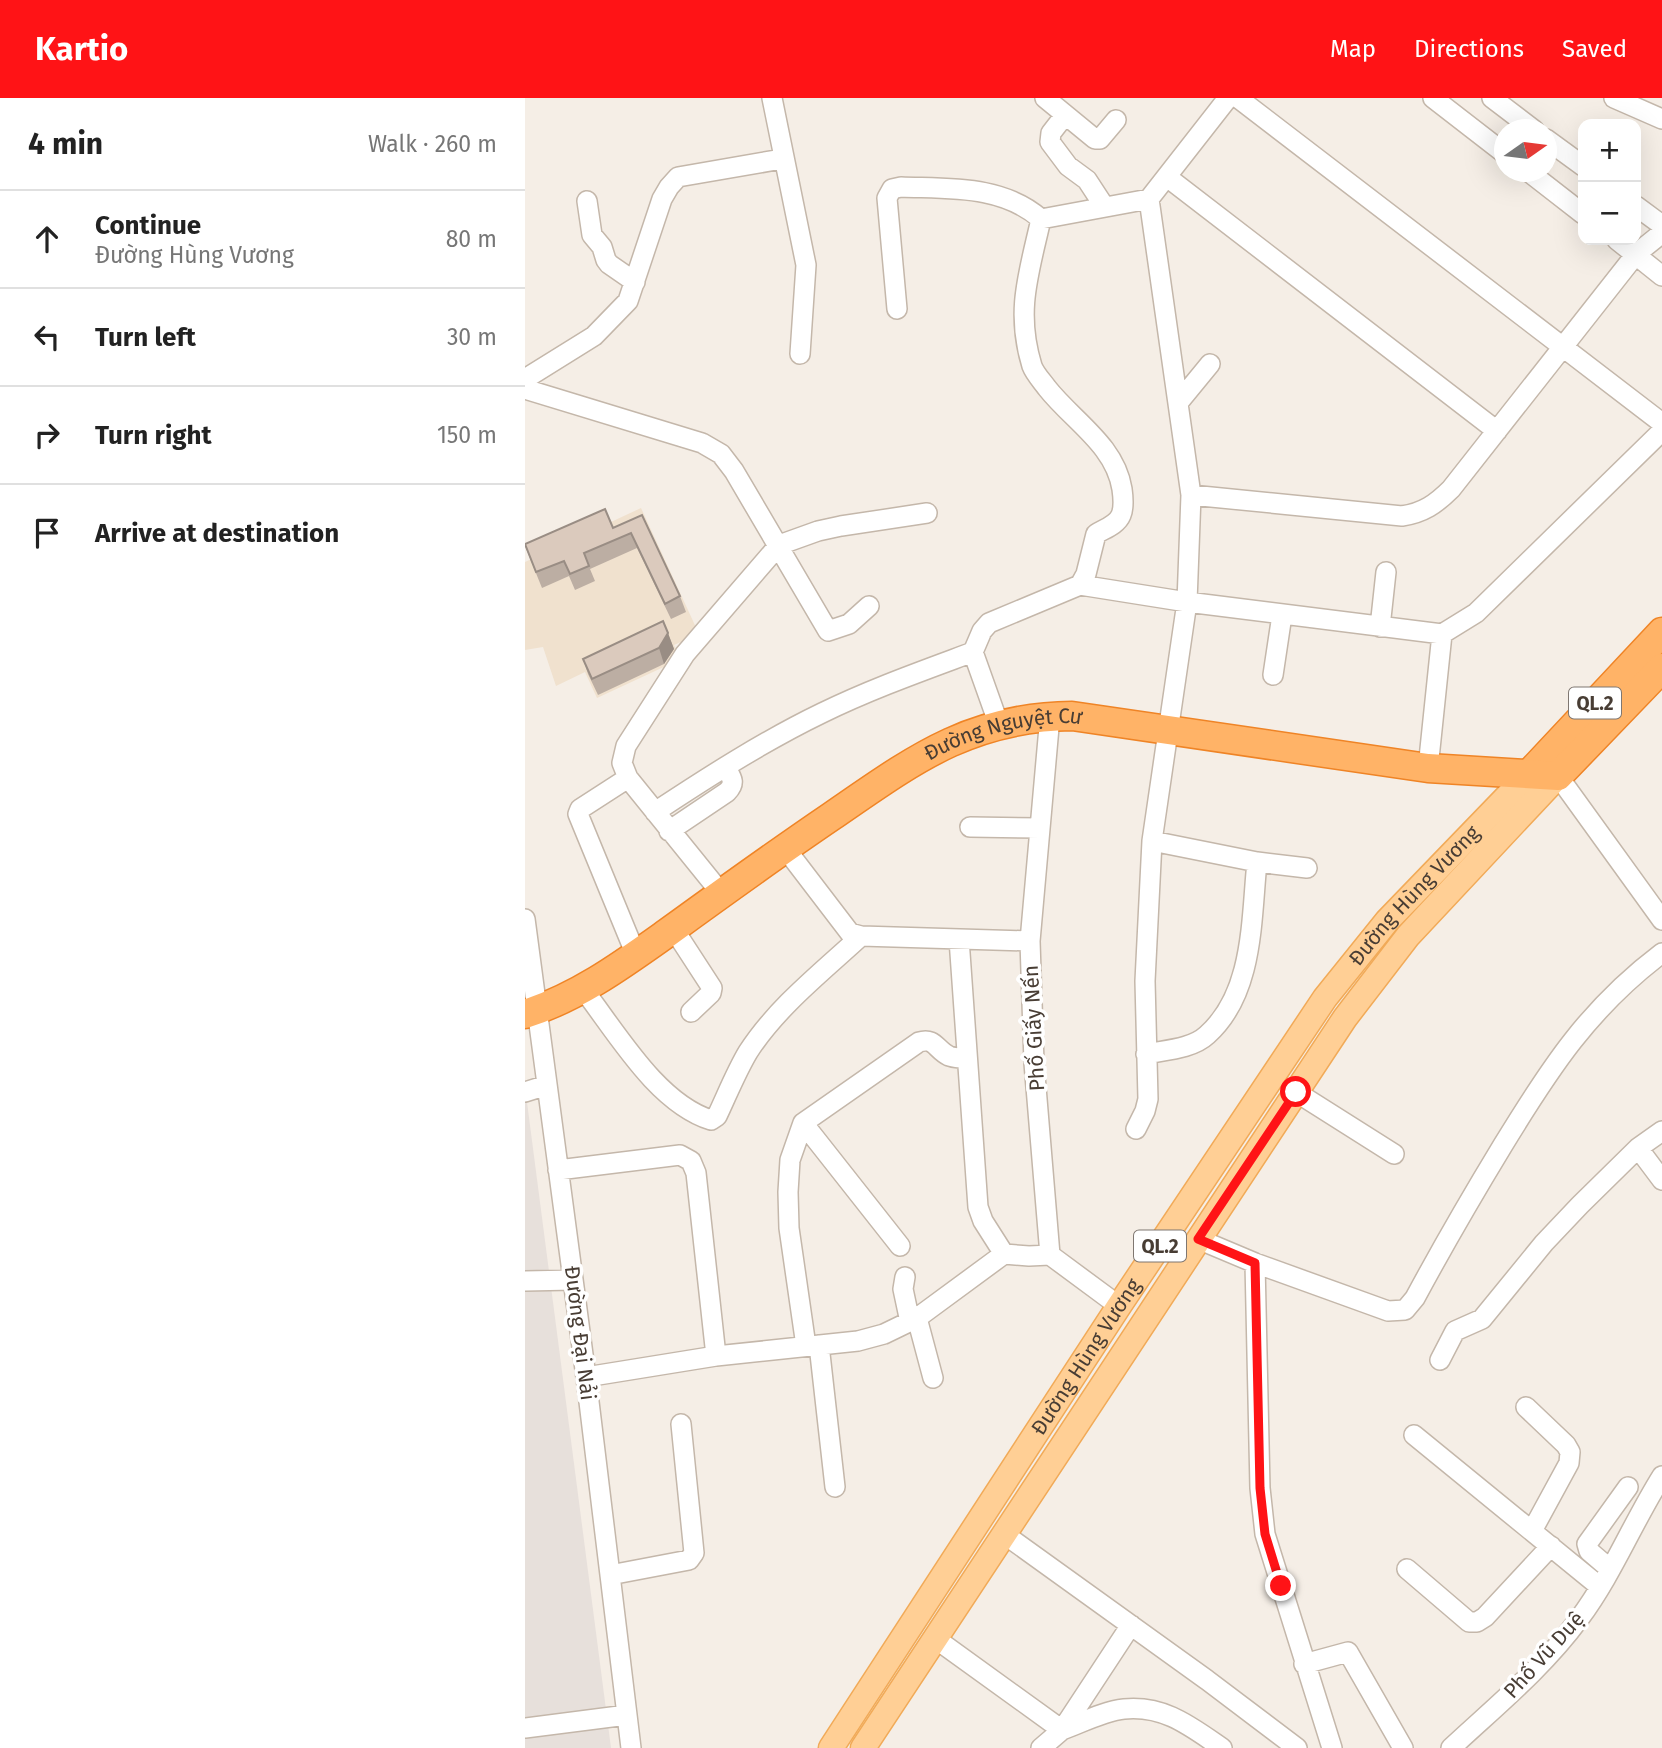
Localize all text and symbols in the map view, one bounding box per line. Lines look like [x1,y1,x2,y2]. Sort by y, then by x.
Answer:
text: Kartio [35,29,128,69]
text: Map [1330,35,1376,63]
text: Directions [1414,35,1524,63]
text: Saved [1562,35,1627,63]
north arrow [1494,119,1557,182]
map controls [1578,119,1641,245]
button: + [1578,119,1641,182]
text: 4 min [28,126,103,162]
text: Walk · 260 m [368,130,497,158]
button: − [1578,182,1641,245]
text: Continue [95,210,201,241]
icon: ahead [28,220,66,258]
text: 80 m [446,225,497,253]
text: Đường Hùng Vương [95,241,294,269]
icon: left [28,318,66,356]
text: Turn left [95,322,196,353]
text: 30 m [447,323,497,351]
icon: right [28,416,66,454]
text: Turn right [95,420,212,451]
text: 150 m [437,421,497,449]
icon: arrive [28,514,66,552]
text: Arrive at destination [95,518,339,549]
road number: QL.2 [1569,688,1621,718]
street label: Đường Nguyệt Cư [920,703,1084,766]
street label: Đường Hùng Vương [1343,820,1485,971]
street label: Phố Giấy Nến [1018,964,1050,1092]
route start [1280,1076,1311,1107]
road number: QL.2 [1134,1230,1186,1262]
street label: Đường Đại Nải [559,1264,601,1402]
street label: Đường Hùng Vương [1025,1273,1147,1440]
route end [1265,1570,1296,1601]
street label: Phố Vũ Duệ [1498,1606,1590,1704]

